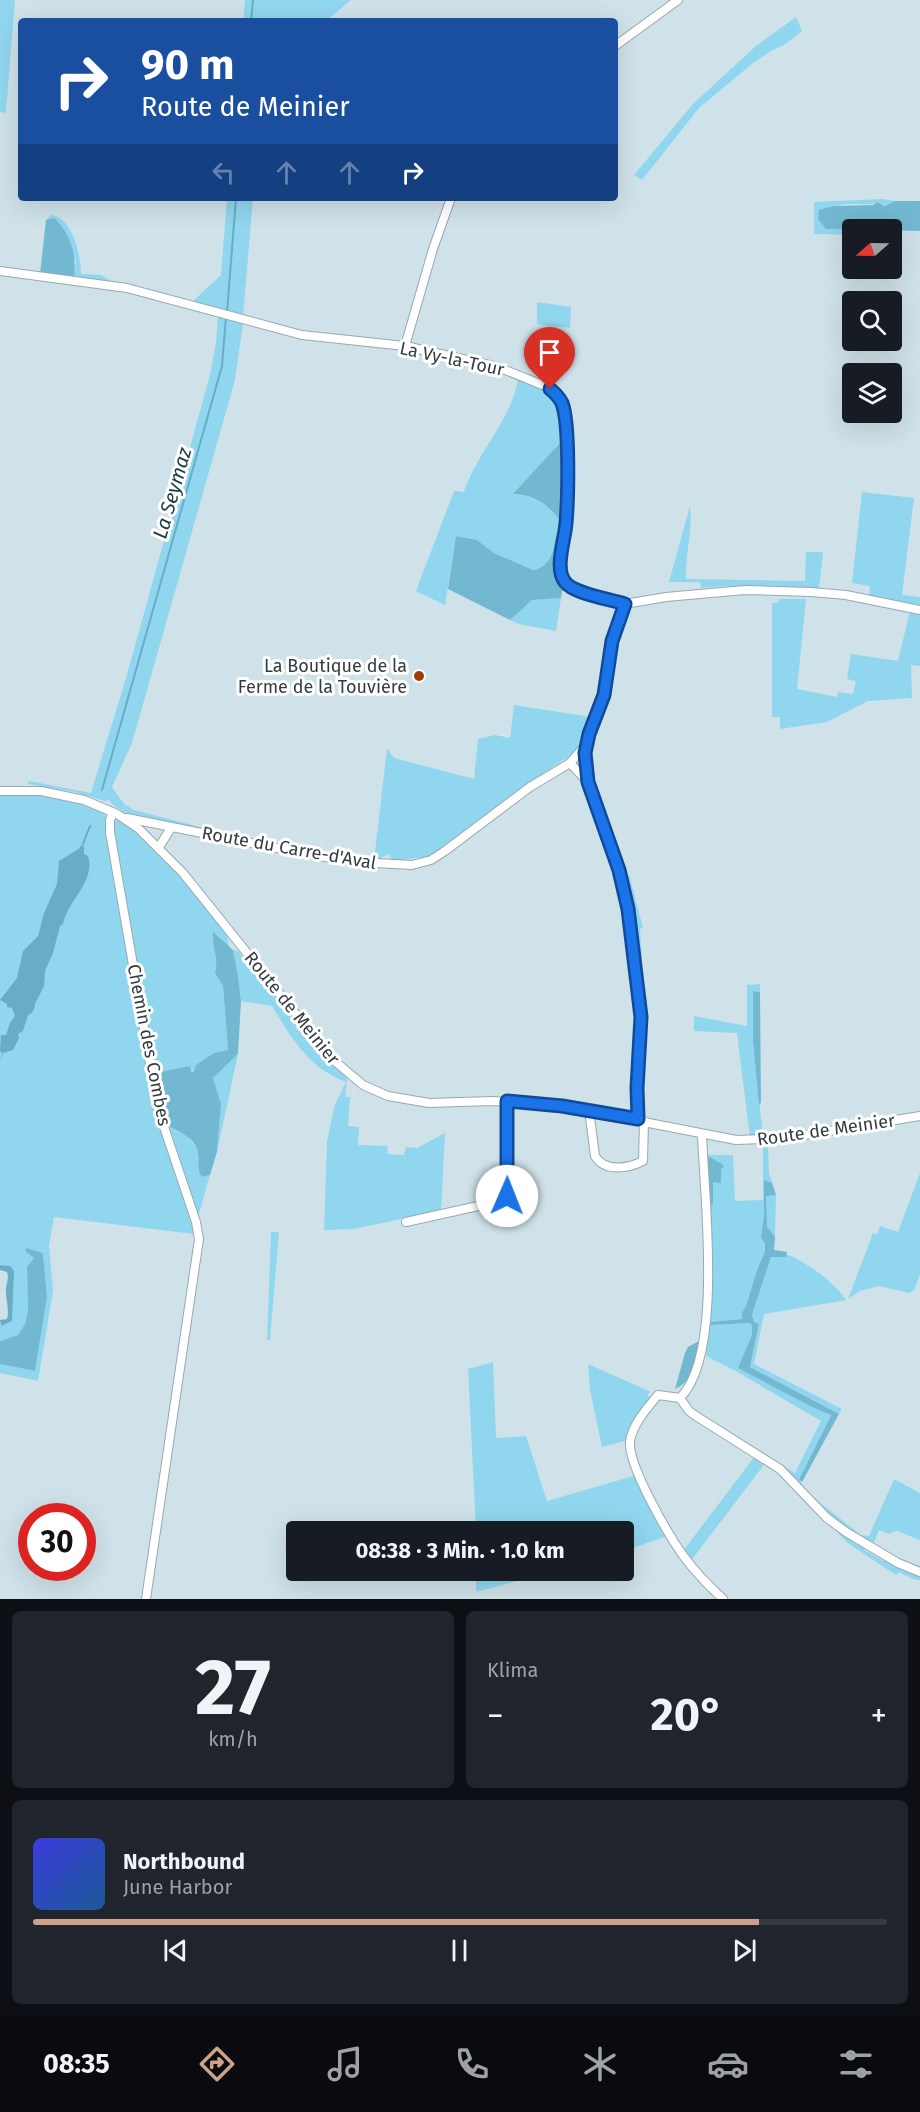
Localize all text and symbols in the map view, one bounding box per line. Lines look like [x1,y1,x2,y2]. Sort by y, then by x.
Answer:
text: 90 m [141,40,235,90]
icon: right [42,42,120,120]
text: Route de Meinier [141,91,350,123]
icon: left [207,156,240,189]
icon: ahead [270,156,303,189]
icon: ahead [333,156,366,189]
icon: right [396,156,429,189]
north arrow [842,219,902,279]
map controls [842,219,902,423]
button: search [842,291,902,351]
pin [524,327,575,389]
icon: arrive [533,336,566,369]
street label: La Vy-la-Tour [398,337,506,381]
button: layers [842,363,902,423]
water label: La Seymaz [148,444,197,541]
place label: La Boutique de la Ferme de la Touvière [238,655,407,698]
marker: La Boutique de la Ferme de la Touvière [412,669,426,683]
street label: Route du Carre-d'Aval [200,822,378,874]
street label: Route de Meinier [240,947,344,1069]
street label: Chemin des Combes [123,962,175,1128]
street label: Route de Meinier [756,1109,896,1151]
position arrow [475,1164,539,1228]
speed limit sign: 30 [18,1503,96,1581]
text: 08:38 · 3 Min. · 1.0 km [355,1537,565,1564]
text: 27 [195,1641,271,1735]
text: Klima [487,1658,538,1682]
text: 20° [650,1688,724,1742]
text: − [487,1696,504,1736]
text: + [871,1696,887,1736]
text: km/h [208,1727,258,1751]
text: Northbound [123,1848,245,1875]
text: June Harbor [123,1875,232,1899]
icon: previous [159,1934,192,1967]
icon: pause [443,1934,476,1967]
icon: next [728,1934,761,1967]
icon: directions [196,2043,238,2085]
icon: music [324,2043,366,2085]
icon: phone [451,2043,493,2085]
icon: climate [579,2043,621,2085]
icon: car [707,2043,749,2085]
icon: filters [835,2043,877,2085]
text: 08:35 [43,2048,110,2080]

